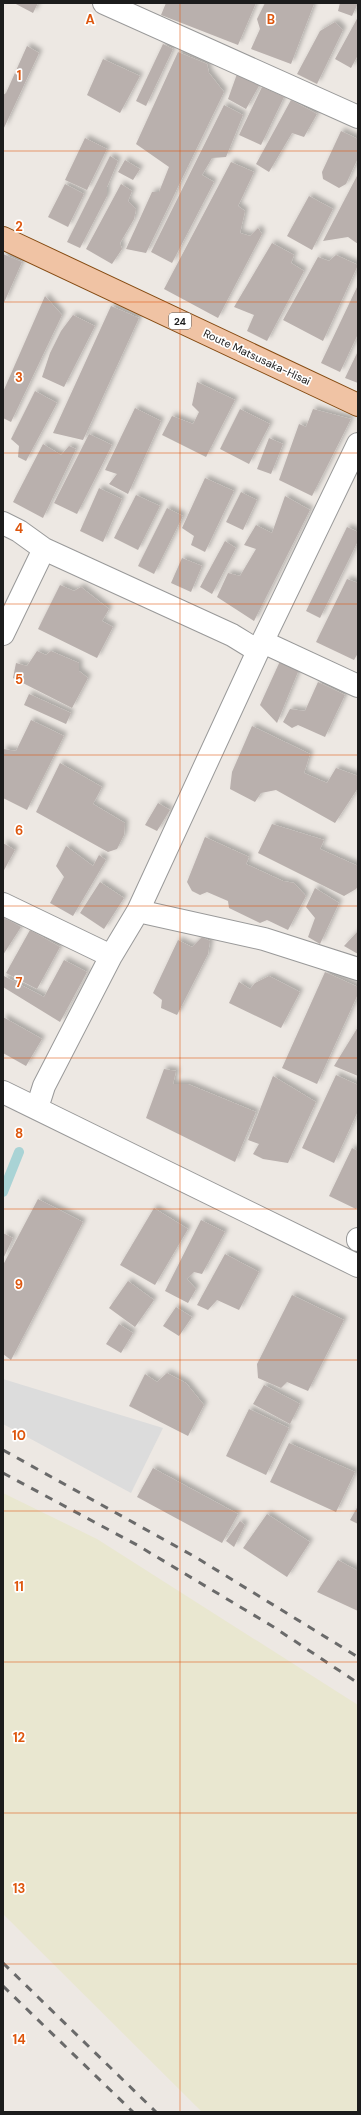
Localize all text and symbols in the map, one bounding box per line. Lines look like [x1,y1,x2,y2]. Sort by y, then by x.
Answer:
text: A [85,11,95,28]
text: B [267,11,275,28]
text: 1 [17,67,21,84]
text: 2 [15,218,23,235]
road number: 24 [169,313,191,329]
street label: Route Matsusaka-Hisai [201,326,313,388]
text: 3 [15,369,23,386]
text: 4 [15,520,23,537]
text: 5 [15,671,23,688]
text: 6 [15,822,23,839]
text: 7 [16,974,23,991]
text: 8 [15,1125,23,1142]
text: 9 [15,1276,23,1293]
text: 10 [12,1427,26,1444]
text: 11 [14,1578,24,1595]
text: 12 [13,1729,25,1746]
text: 13 [13,1880,25,1897]
text: 14 [12,2031,26,2048]

